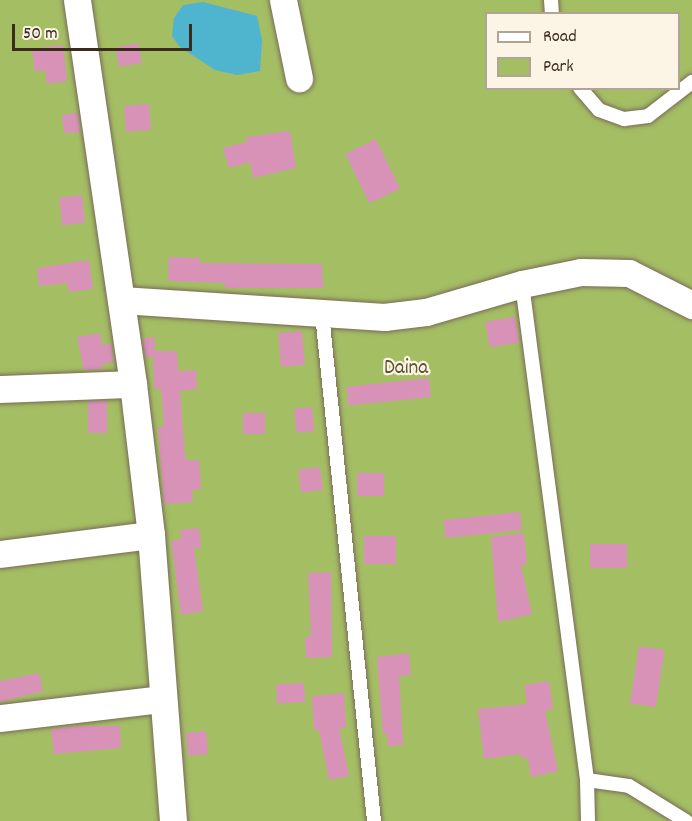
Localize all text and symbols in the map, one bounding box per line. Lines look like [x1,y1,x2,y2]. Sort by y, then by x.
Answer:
scale bar [15,12,195,50]
legend [485,12,680,90]
text: 50 m [23,22,58,47]
text: Road [543,25,577,50]
text: Park [543,55,574,80]
park label: Daina [384,356,428,382]

